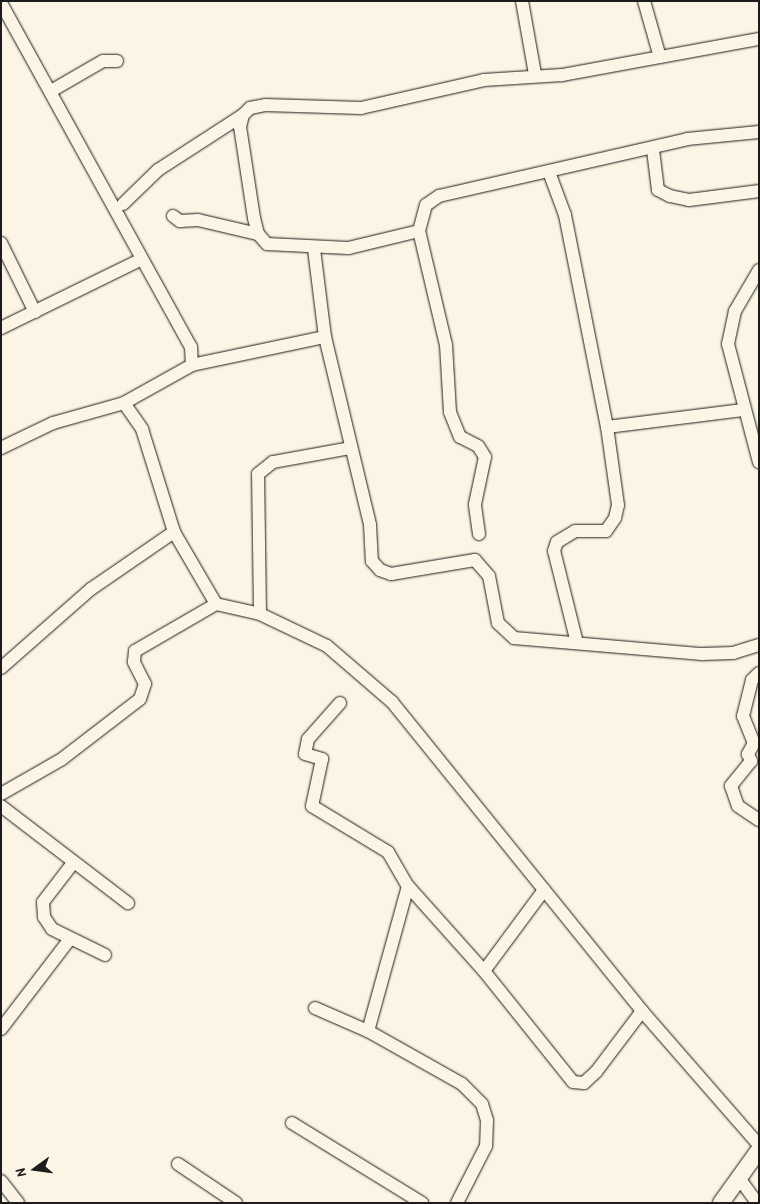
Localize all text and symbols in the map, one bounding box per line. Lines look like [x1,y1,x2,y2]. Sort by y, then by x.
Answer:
north arrow [10,1144,60,1194]
text: N [10,1167,30,1179]

